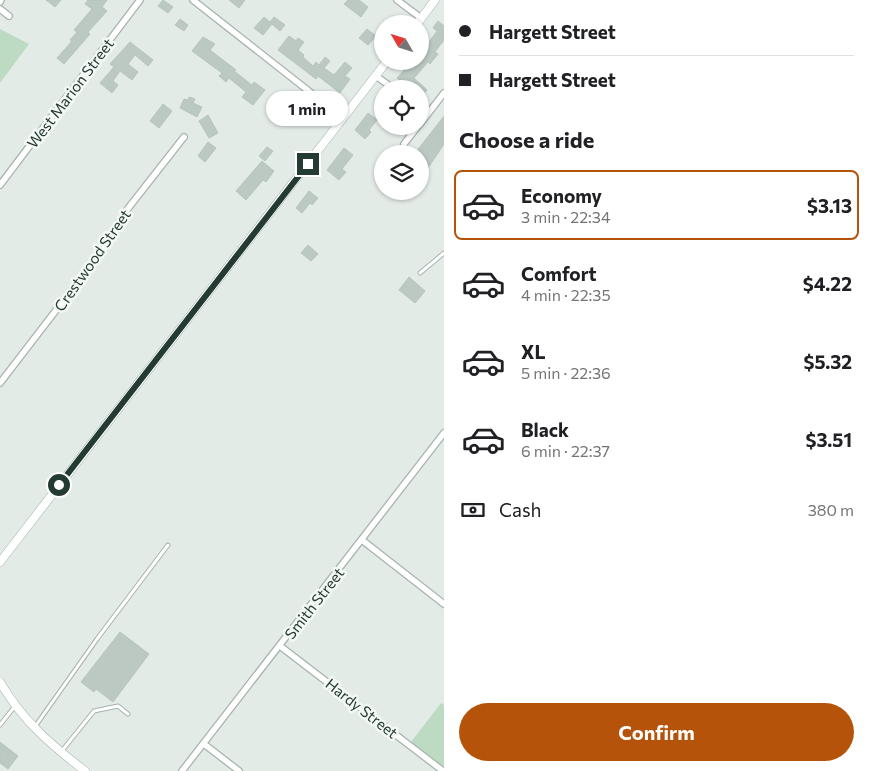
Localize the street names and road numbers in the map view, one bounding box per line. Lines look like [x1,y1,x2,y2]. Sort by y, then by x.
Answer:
street label: West Marion Street [23,35,117,151]
street label: Crestwood Street [50,206,134,314]
street label: Smith Street [281,564,347,642]
street label: Hardy Street [322,674,402,742]

